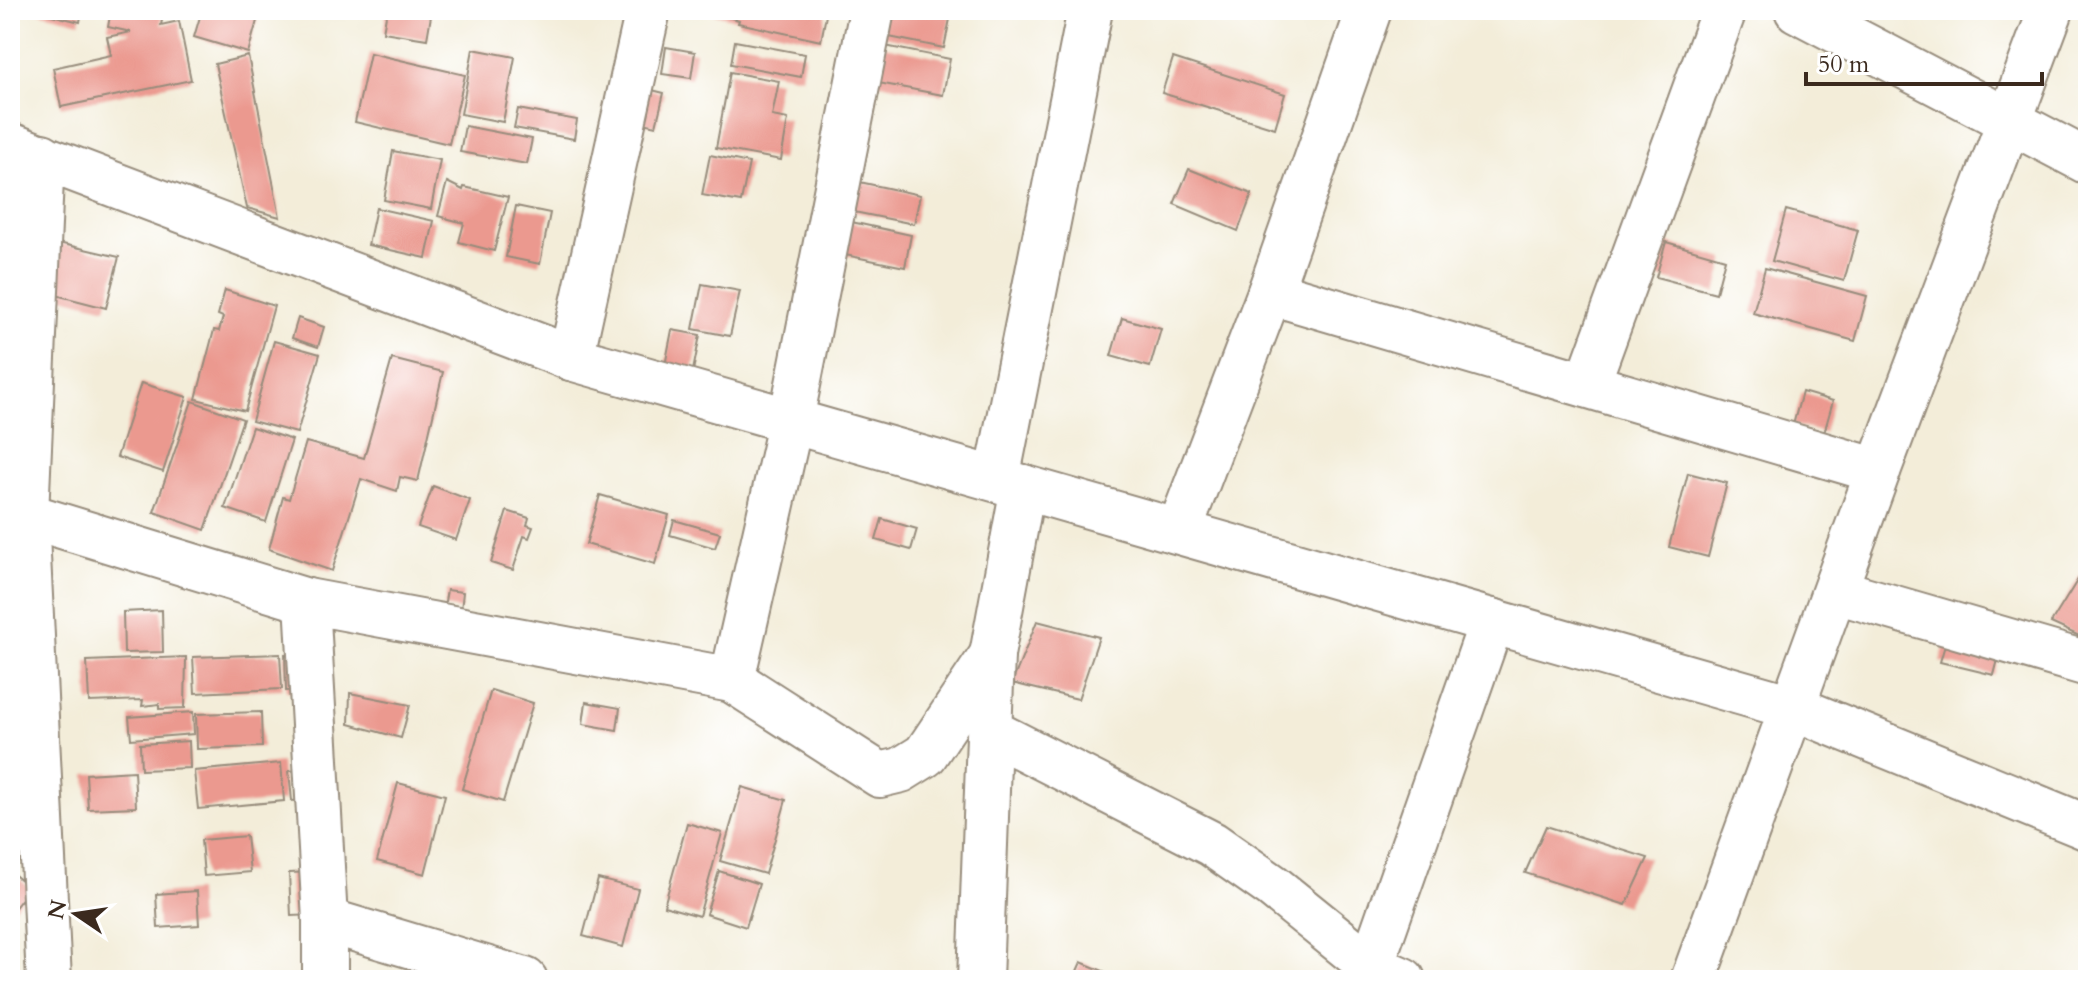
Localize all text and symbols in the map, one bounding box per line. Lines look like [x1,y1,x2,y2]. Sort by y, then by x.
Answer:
scale bar [1806,36,2042,86]
text: 50 m [1818,48,1870,81]
north arrow [36,874,116,954]
text: N [41,897,74,922]

